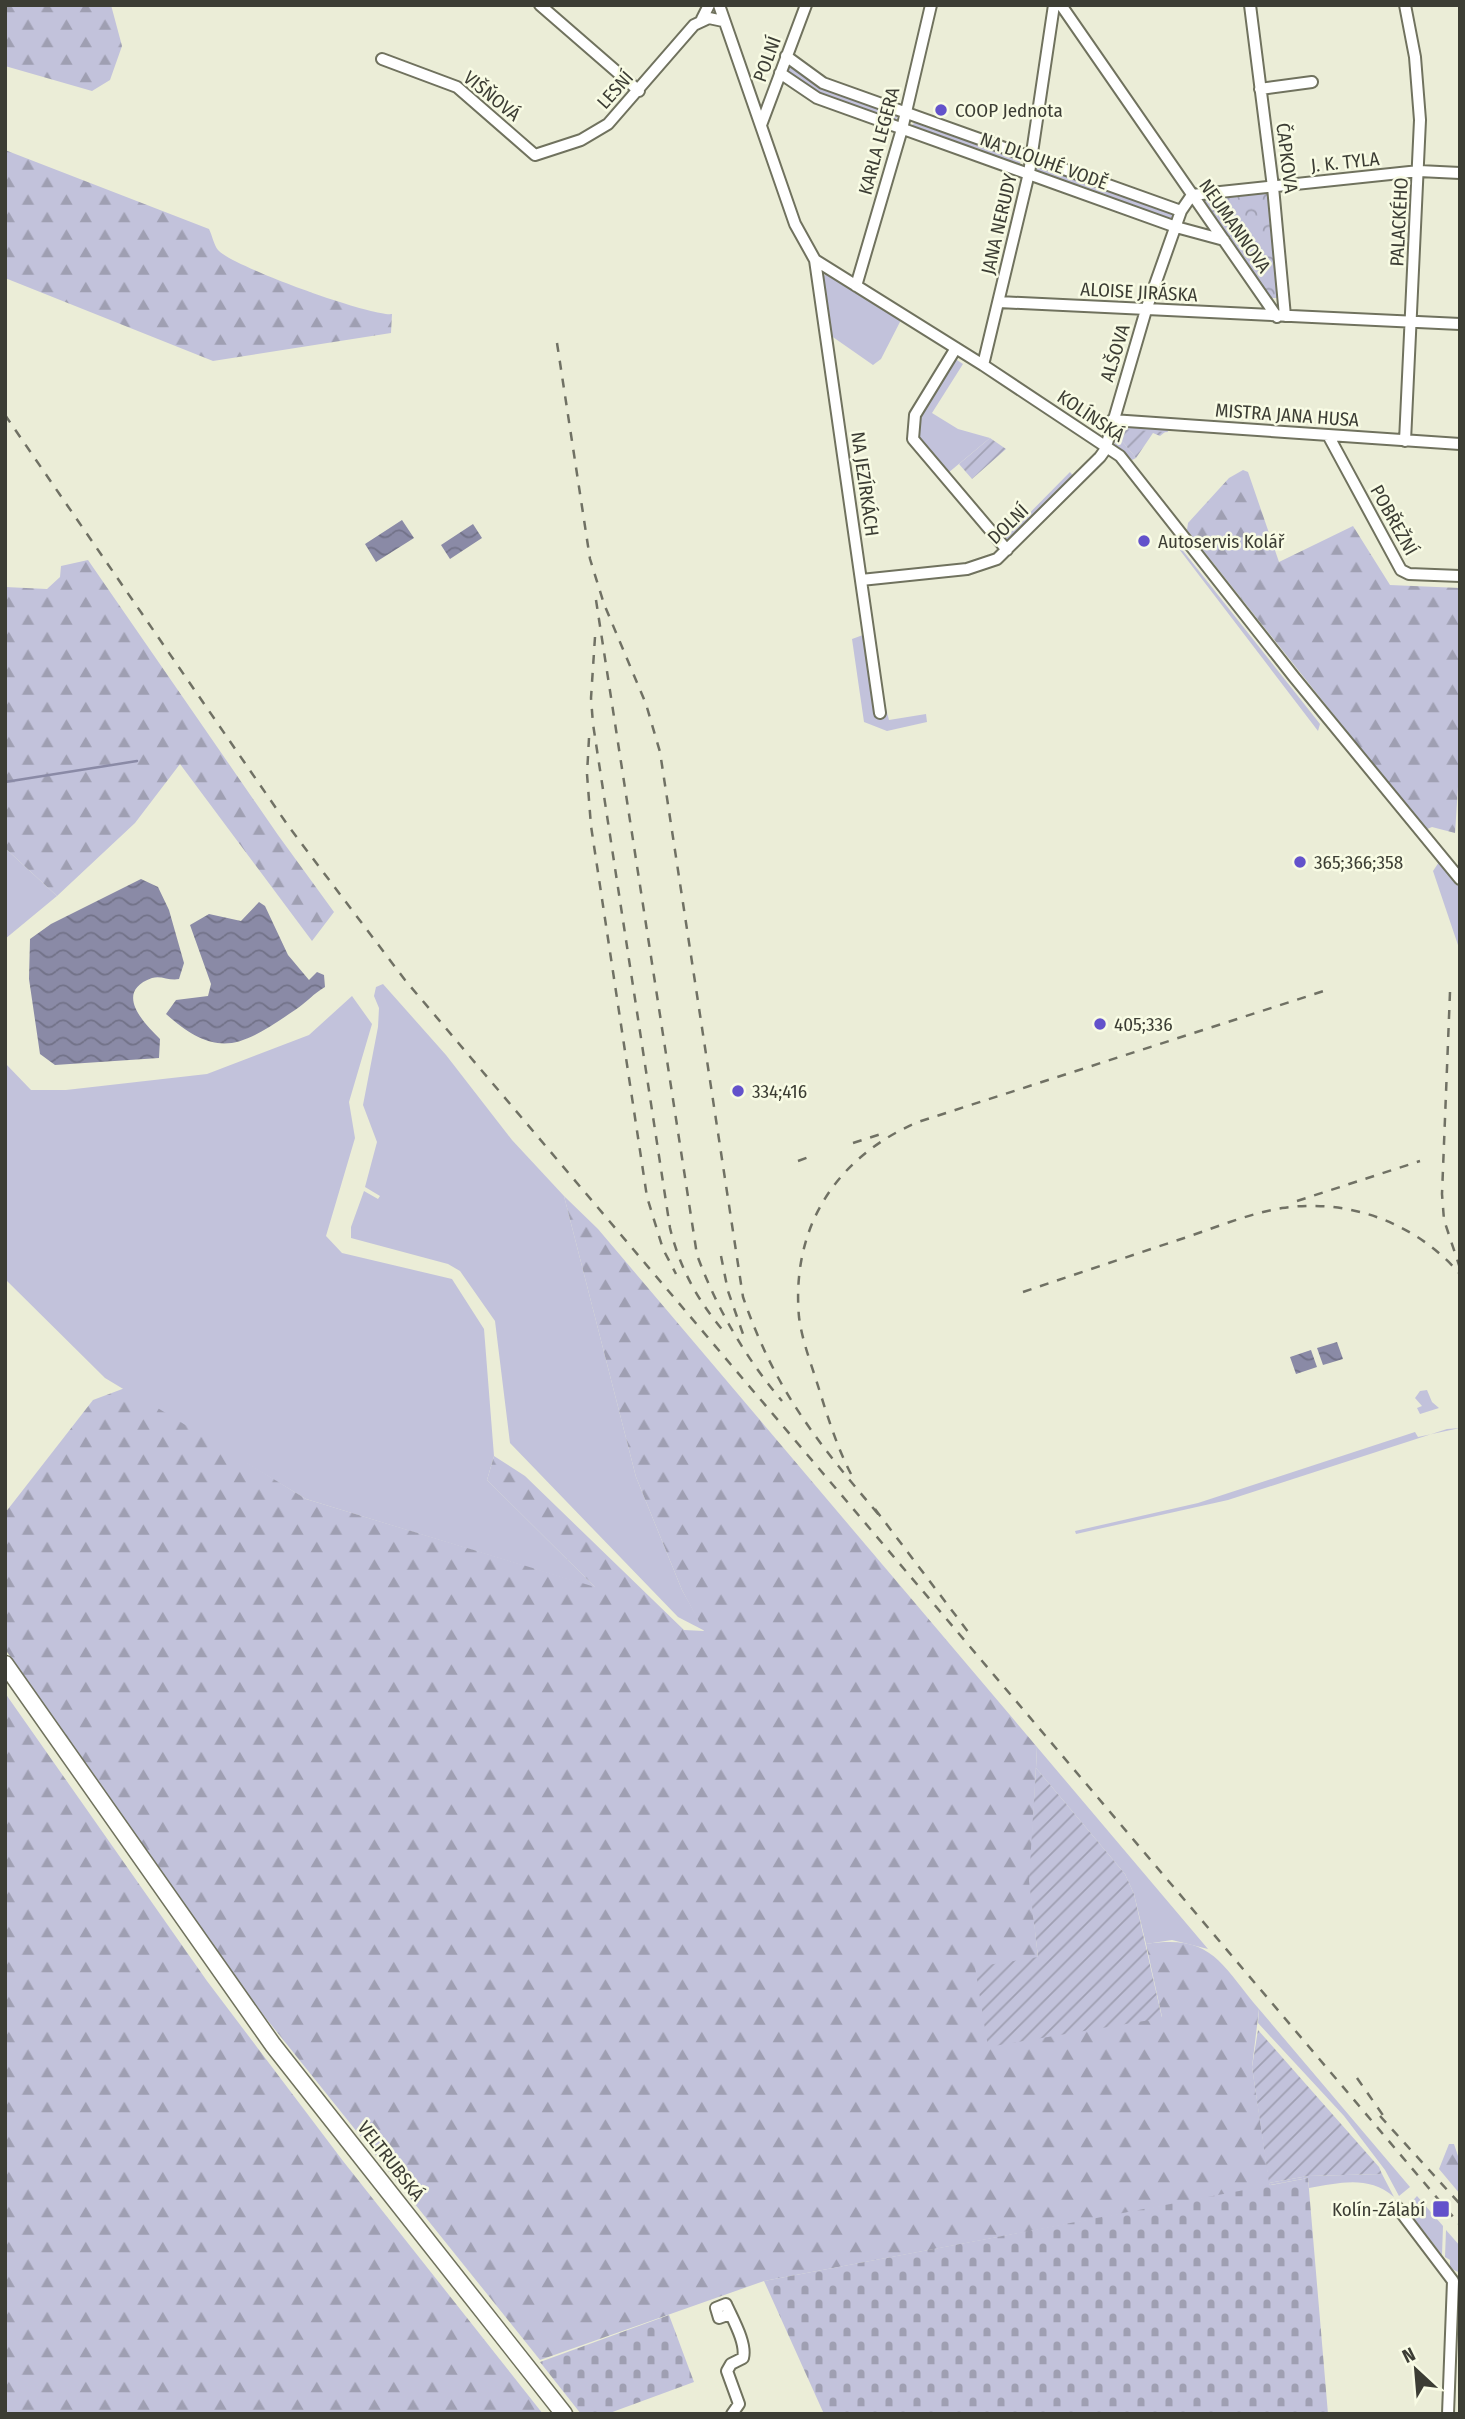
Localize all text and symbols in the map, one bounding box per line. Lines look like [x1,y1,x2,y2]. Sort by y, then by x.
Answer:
street label: POLNÍ [748,33,786,85]
street label: VIŠŇOVÁ [459,66,525,126]
street label: LESNÍ [592,66,638,114]
street label: KARLA LEGERA [854,85,904,197]
place label: COOP Jednota [955,99,1063,122]
marker: COOP Jednota [933,102,949,118]
street label: ČAPKOVA [1271,122,1303,194]
street label: NA DLOUHÉ VODĚ [977,127,1111,195]
street label: J. K. TYLA [1310,147,1380,177]
street label: JANA NERUDY [976,171,1022,277]
street label: NEUMANNOVA [1194,175,1276,277]
street label: PALACKÉHO [1385,177,1413,267]
street label: ALOISE JIRÁSKA [1080,277,1198,307]
street label: ALŠOVA [1095,322,1135,384]
street label: KOLÍNSKÁ [1053,385,1129,447]
street label: MISTRA JANA HUSA [1214,399,1360,432]
street label: NA JEZÍRKÁCH [846,430,884,538]
street label: POBŘEŽNÍ [1365,481,1423,559]
street label: DOLNÍ [983,499,1033,549]
place label: Autoservis Kolář [1158,530,1285,553]
marker: Autoservis Kolář [1136,533,1152,549]
place label: 365;366;358 [1314,851,1403,874]
marker: 365;366;358 [1292,854,1308,870]
place label: 405;336 [1114,1013,1173,1036]
marker: 405;336 [1092,1016,1108,1032]
place label: 334;416 [752,1080,807,1103]
marker: 334;416 [730,1083,746,1099]
street label: VELTRUBSKÁ [353,2116,429,2206]
place label: Kolín-Zálabí [1332,2198,1425,2221]
marker: Kolín-Zálabí [1431,2199,1451,2219]
north arrow [1381,2335,1451,2405]
text: N [1399,2342,1419,2368]

